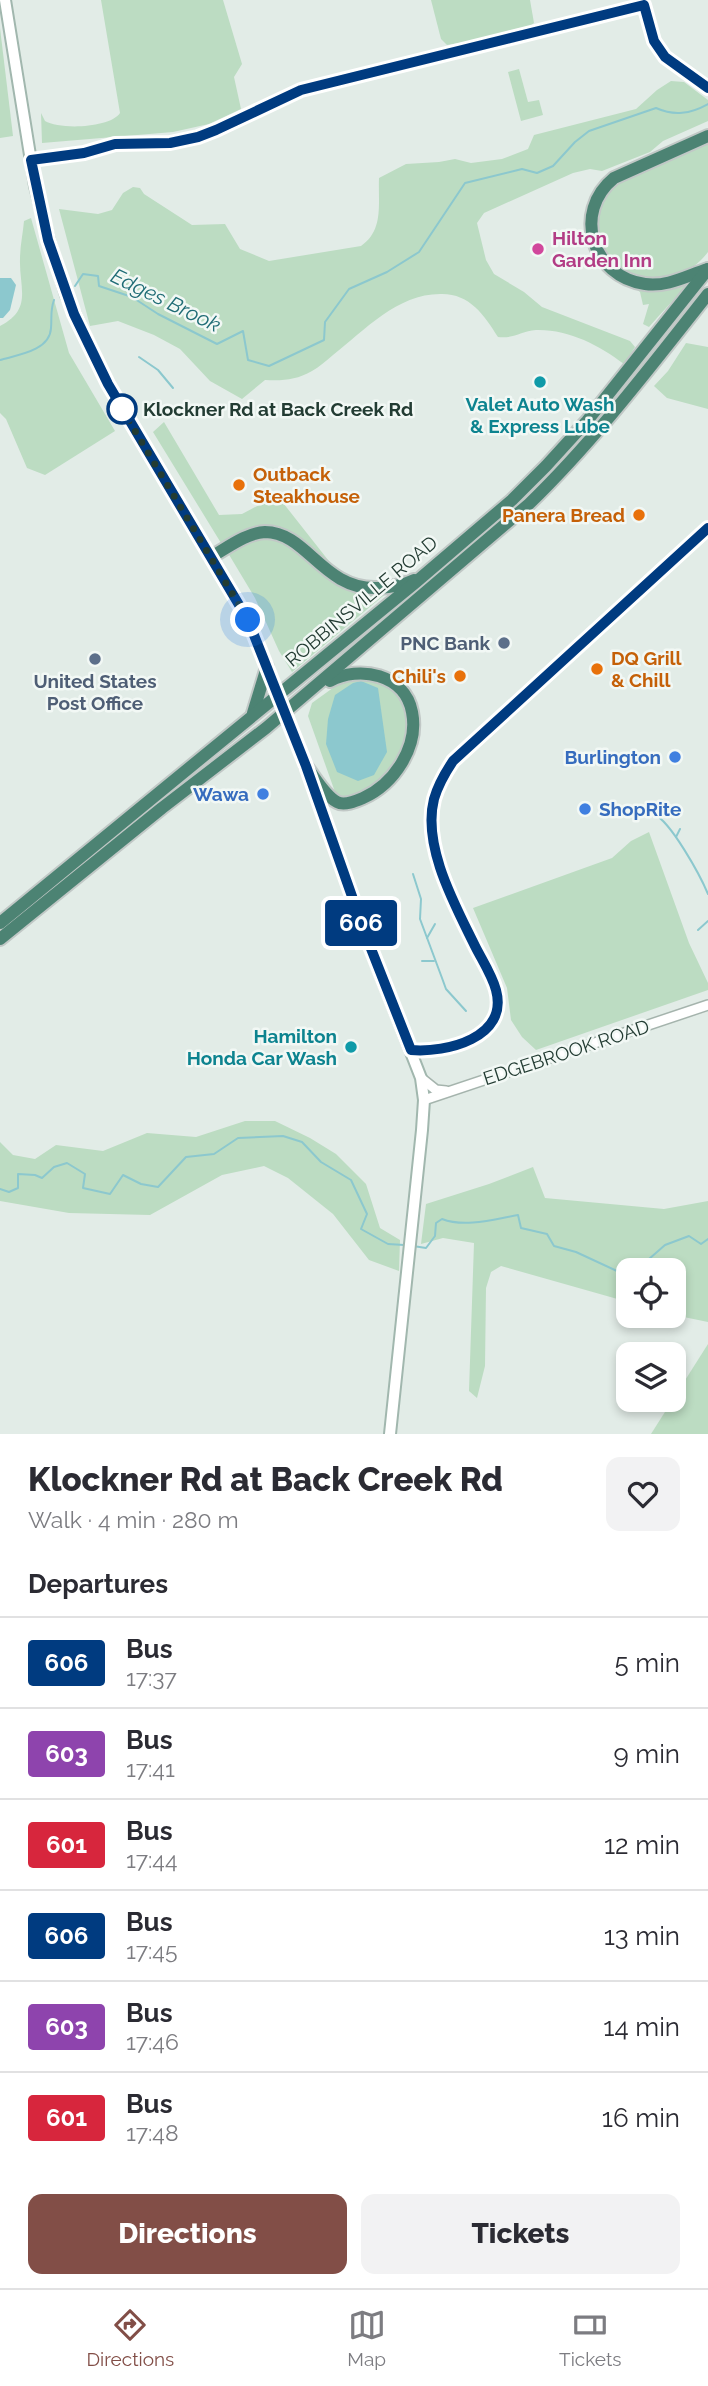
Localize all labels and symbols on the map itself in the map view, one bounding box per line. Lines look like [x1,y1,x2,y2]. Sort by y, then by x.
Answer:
place label: Hilton Garden Inn [552,227,652,271]
marker: Hilton Garden Inn [530,241,546,257]
water label: Edges Brook [107,263,225,337]
marker: Valet Auto Wash & Express Lube [532,374,548,390]
place label: Valet Auto Wash & Express Lube [466,393,614,437]
marker: Klockner Rd at Back Creek Rd [107,394,137,424]
place label: Klockner Rd at Back Creek Rd [143,398,413,420]
place label: Outback Steakhouse [253,463,360,507]
marker: Outback Steakhouse [231,477,247,493]
place label: Panera Bread [502,504,625,526]
marker: Panera Bread [631,507,647,523]
street label: ROBBINSVILLE ROAD [281,531,441,671]
your location [230,602,265,637]
place label: PNC Bank [400,632,490,654]
marker: PNC Bank [496,635,512,651]
place label: DQ Grill & Chill [611,647,683,691]
marker: United States Post Office [87,651,103,667]
marker: DQ Grill & Chill [589,661,605,677]
place label: Chili's [392,665,446,687]
marker: Chili's [452,668,468,684]
place label: United States Post Office [33,670,157,714]
place label: Burlington [564,746,661,768]
marker: Burlington [667,749,683,765]
place label: Wawa [193,783,249,805]
marker: Wawa [255,786,271,802]
place label: ShopRite [599,798,681,820]
marker: ShopRite [577,801,593,817]
line badge: 606 [321,900,401,946]
street label: EDGEBROOK ROAD [480,1015,652,1089]
place label: Hamilton Honda Car Wash [187,1025,337,1069]
marker: Hamilton Honda Car Wash [343,1039,359,1055]

